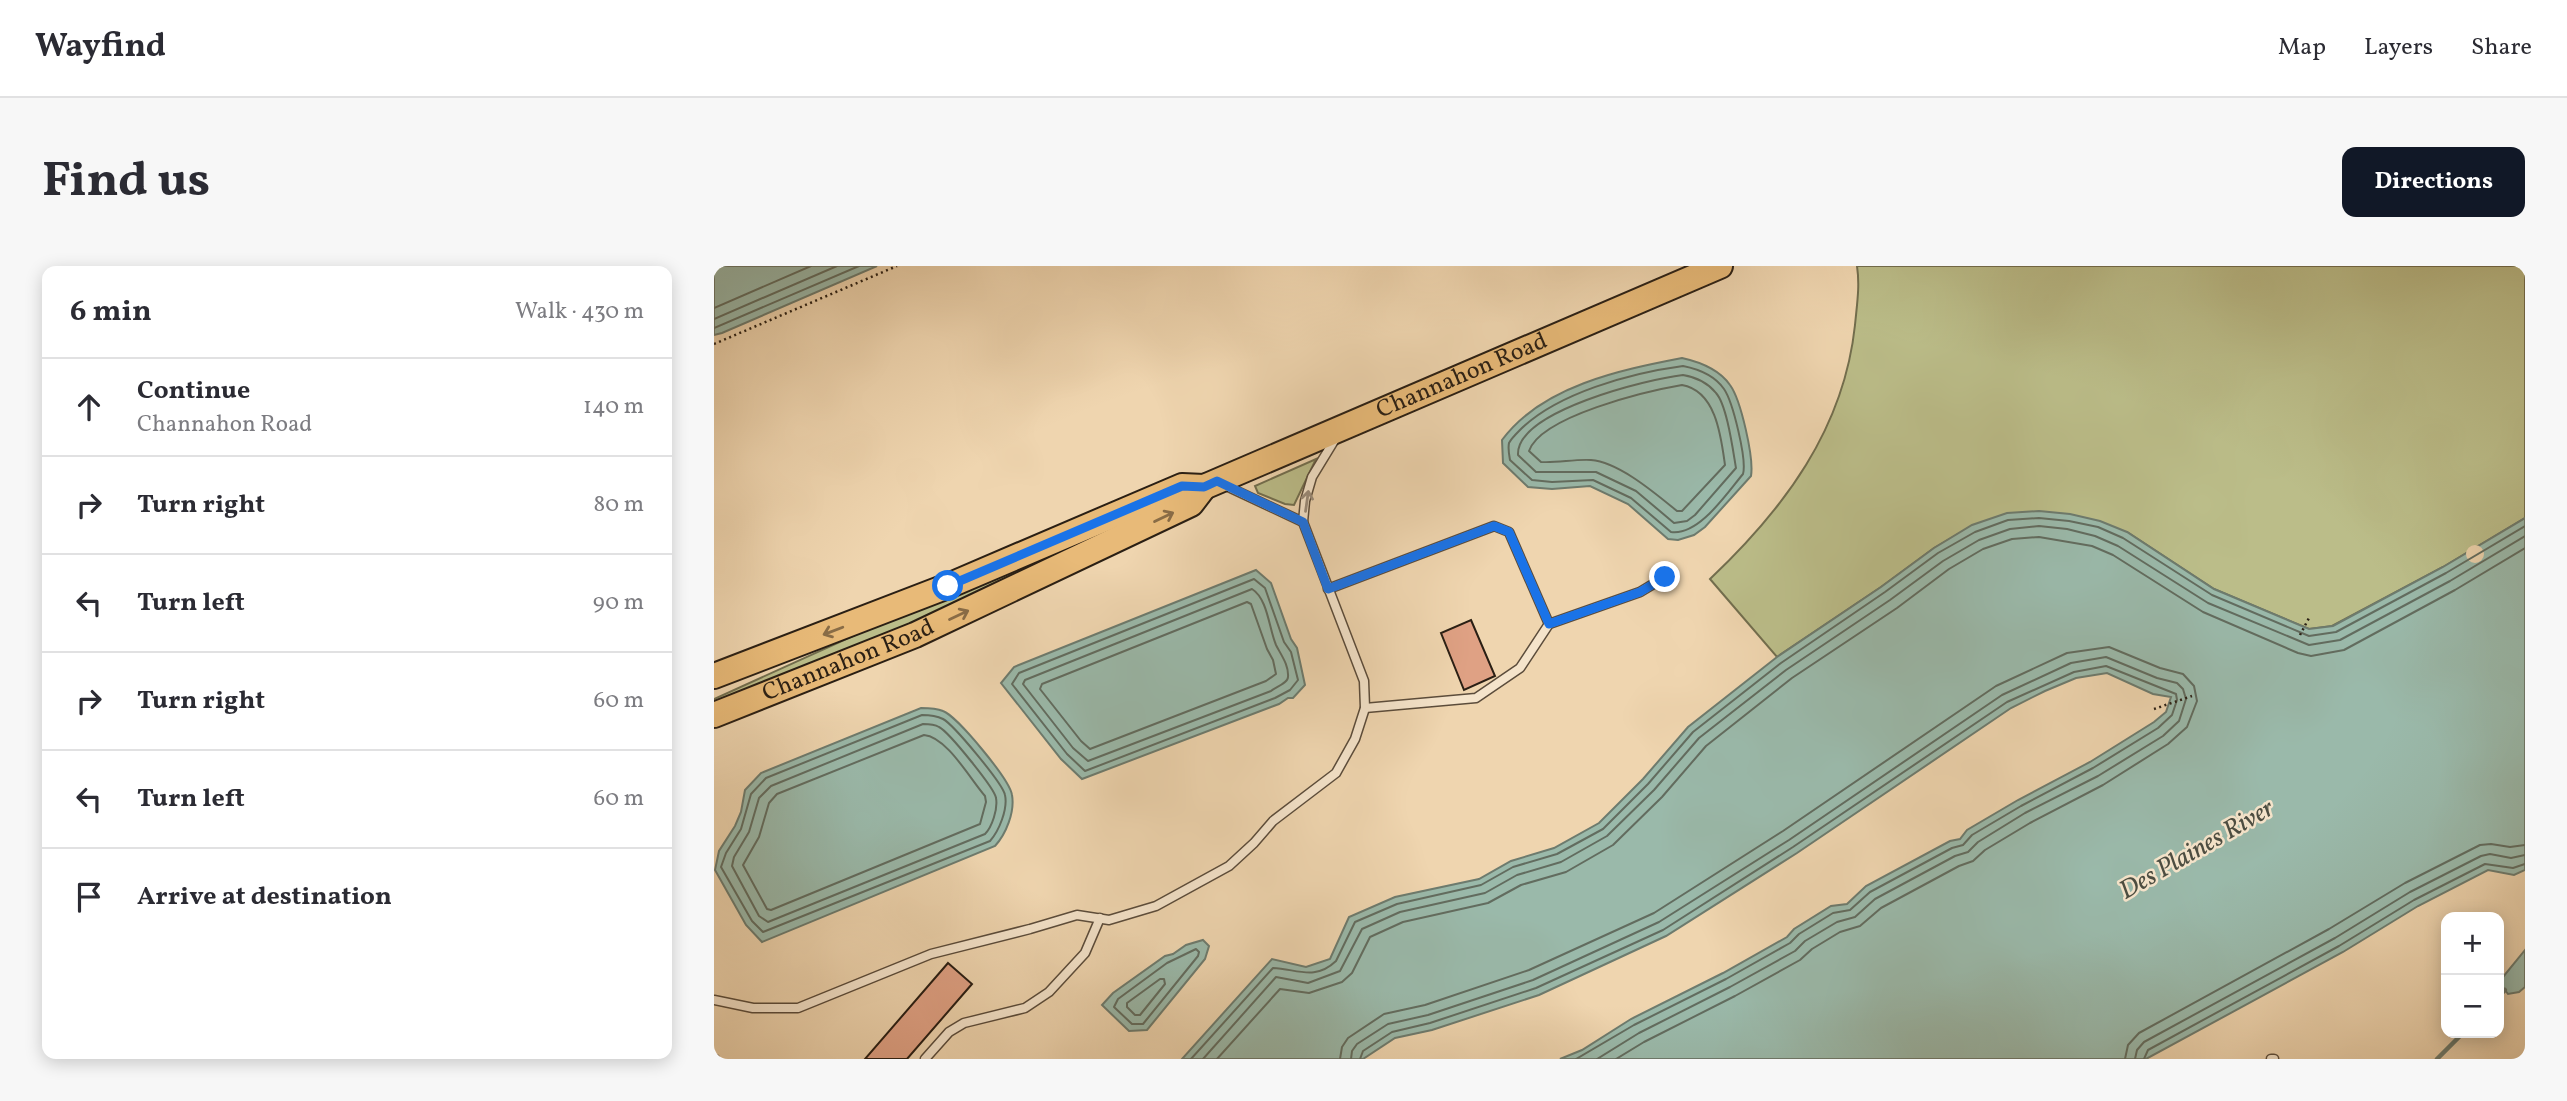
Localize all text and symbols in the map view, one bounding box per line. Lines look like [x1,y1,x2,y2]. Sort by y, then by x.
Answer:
text: Wayfind [35,25,166,71]
text: Map [2278,31,2326,65]
text: Layers [2364,31,2433,65]
text: Share [2471,31,2532,65]
button: Directions [2342,147,2525,217]
text: Find us [42,148,210,217]
text: 6 min [70,291,152,333]
text: Walk · 430 m [515,296,644,328]
street label: Channahon Road [1371,325,1553,428]
text: Continue [137,373,250,409]
icon: ahead [70,388,108,426]
text: 140 m [583,391,644,423]
text: Channahon Road [137,409,312,441]
icon: right [70,486,108,524]
text: Turn right [137,487,265,523]
text: 80 m [594,489,644,521]
one-way arrow [1300,490,1313,513]
one-way arrow [1153,510,1174,524]
route end [1649,561,1680,592]
route start [932,570,963,601]
icon: left [70,584,108,622]
text: Turn left [137,585,245,621]
text: 90 m [593,587,644,619]
one-way arrow [948,608,969,621]
street label: Channahon Road [757,611,941,711]
one-way arrow [823,625,844,638]
icon: right [70,682,108,720]
text: Turn right [137,683,265,719]
text: 60 m [594,685,644,717]
icon: left [70,780,108,818]
text: Turn left [137,781,245,817]
text: 60 m [594,783,644,815]
water label: Des Plaines River [2113,791,2282,909]
icon: arrive [70,878,108,916]
text: Arrive at destination [137,879,392,915]
map controls [2441,912,2504,1038]
button: + [2441,912,2504,975]
button: − [2441,975,2504,1038]

